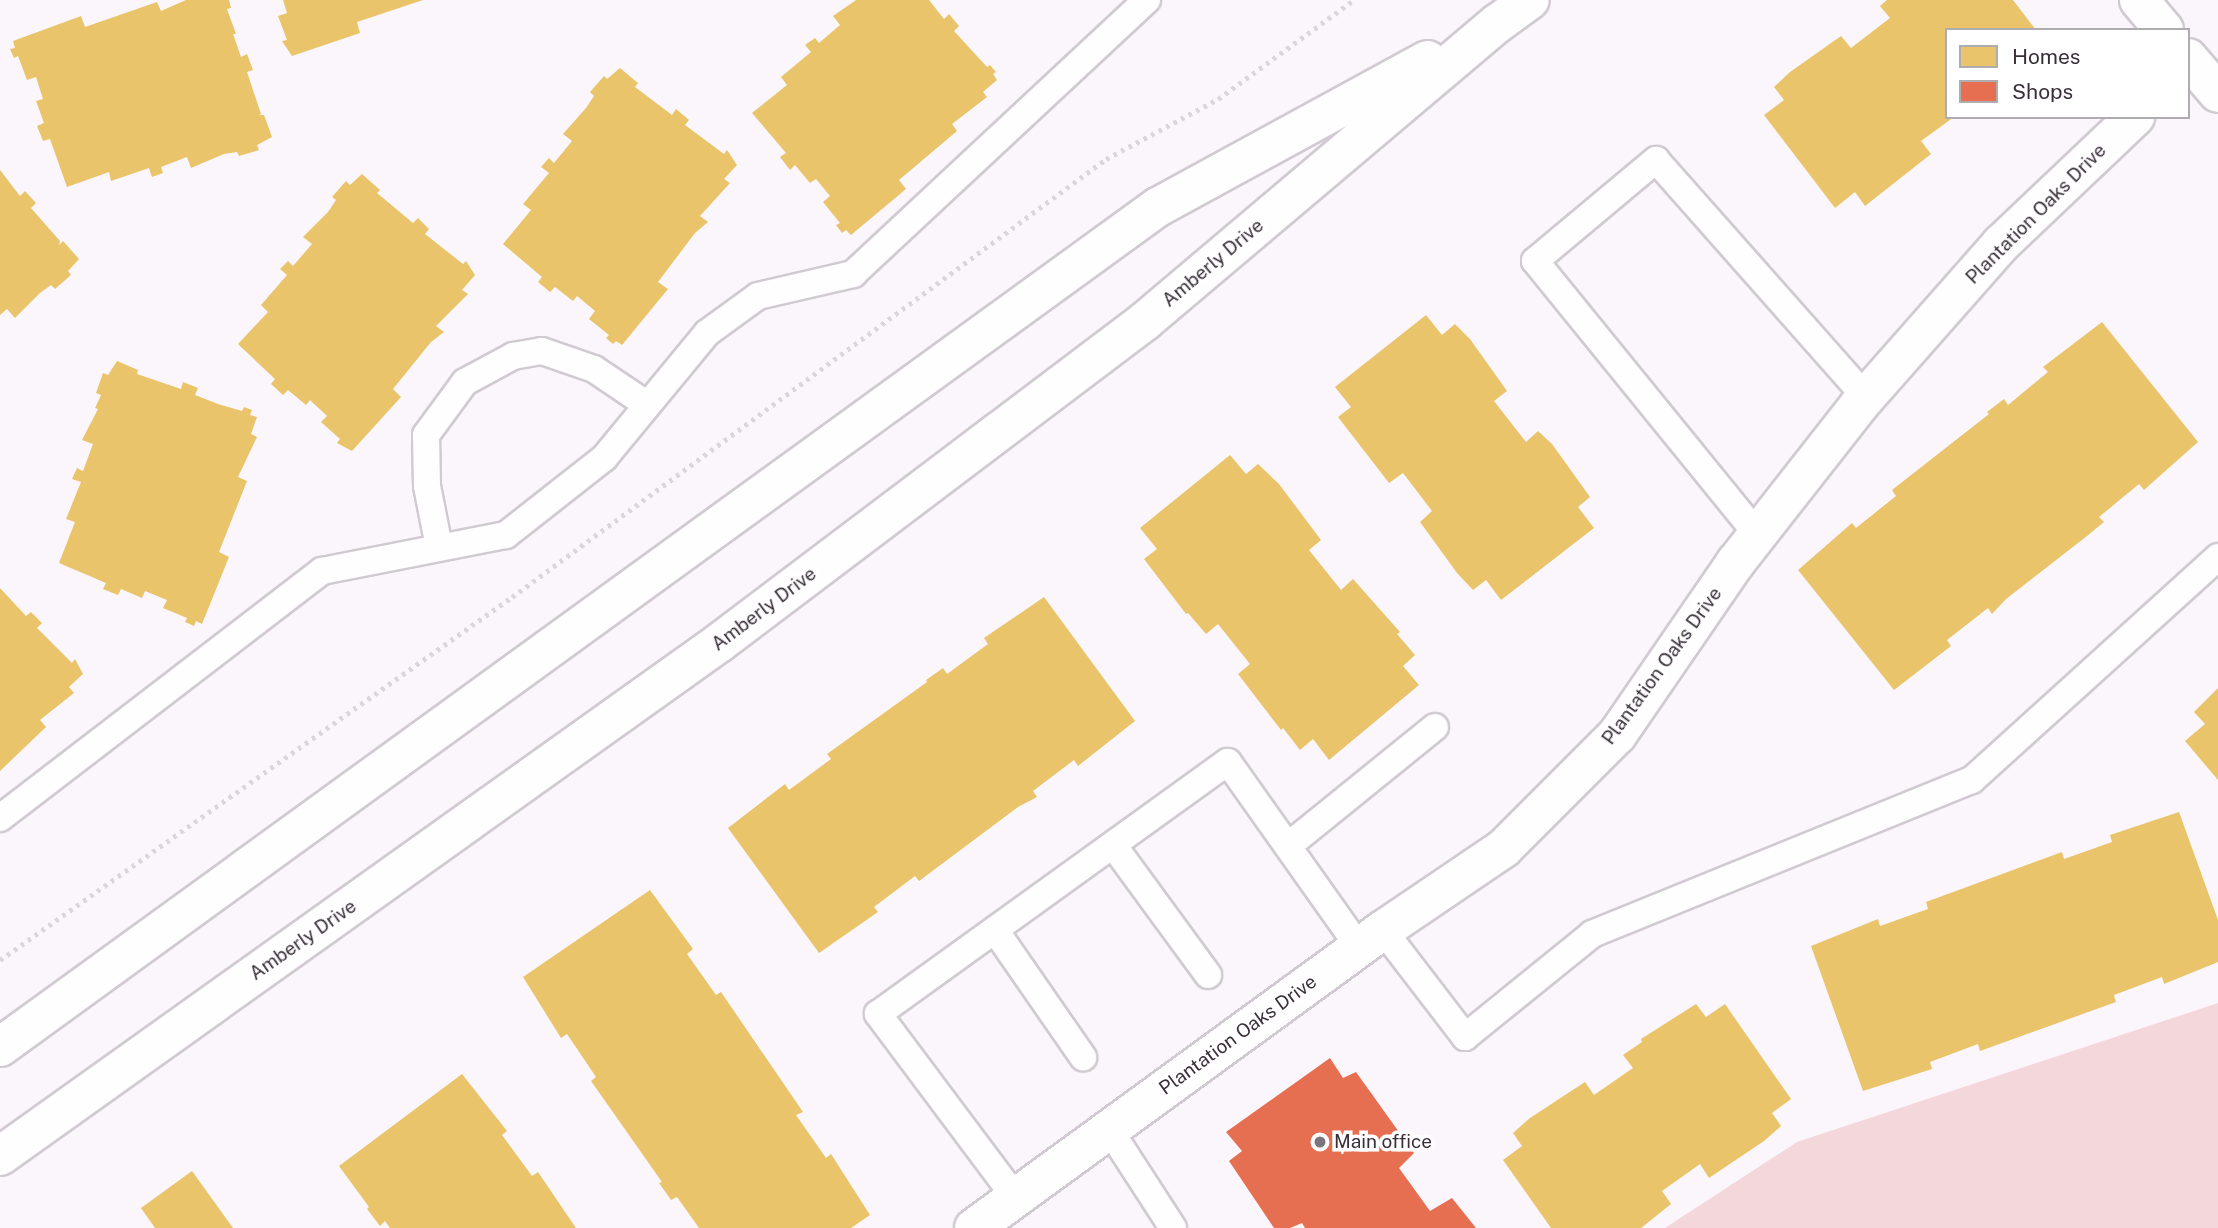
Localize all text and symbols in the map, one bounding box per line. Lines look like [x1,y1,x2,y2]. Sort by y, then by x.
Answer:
legend [1945,28,2190,119]
text: Homes [2012,44,2080,69]
text: Shops [2012,79,2073,104]
street label: Plantation Oaks Drive [1961,139,2111,289]
street label: Amberly Drive [1158,214,1268,312]
street label: Amberly Drive [707,562,821,656]
street label: Plantation Oaks Drive [1597,583,1727,749]
street label: Amberly Drive [245,895,361,985]
street label: Plantation Oaks Drive [1155,970,1321,1100]
place label: Main office [1334,1131,1432,1153]
marker: Main office [1312,1134,1328,1150]

